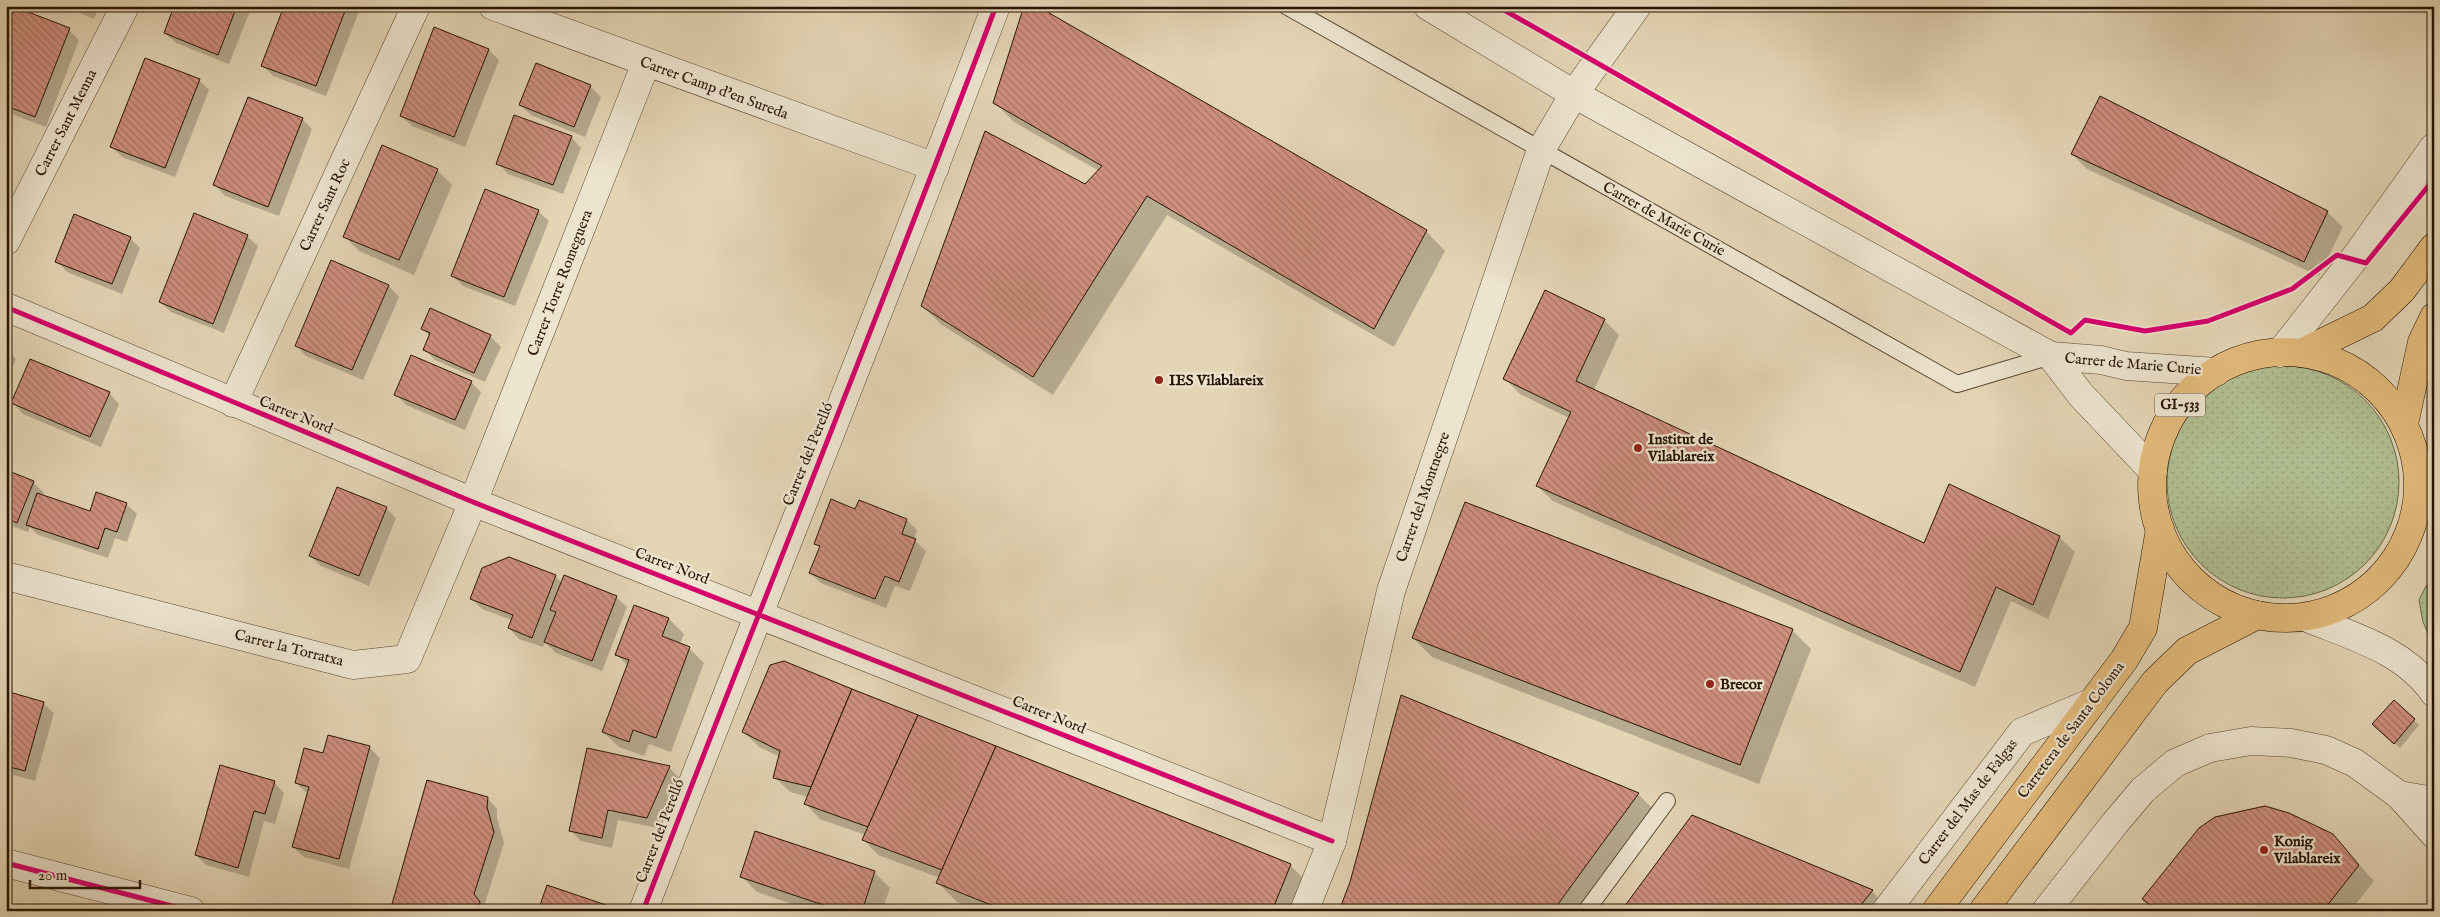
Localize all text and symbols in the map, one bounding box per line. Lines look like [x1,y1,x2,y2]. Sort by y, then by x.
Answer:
street label: Carrer Camp d'en Sureda [637,52,791,124]
street label: Carrer Sant Menna [31,66,101,180]
street label: Carrer Sant Roc [295,156,355,254]
street label: Carrer de Marie Curie [1599,177,1729,261]
street label: Carrer Torre Romeguera [523,207,597,359]
street label: Carrer de Marie Curie [2064,349,2202,379]
place label: IES Vilablareix [1169,371,1264,390]
marker: IES Vilablareix [1153,374,1165,386]
street label: Carrer Nord [256,392,337,439]
road number: GI-533 [2155,394,2205,416]
street label: Carrer del Perelló [779,399,837,509]
street label: Carrer del Montnegre [1392,429,1454,565]
place label: Institut de Vilablareix [1647,430,1715,466]
marker: Institut de Vilablareix [1632,442,1644,454]
street label: Carrer Nord [632,543,713,589]
street label: Carrer la Torratxa [232,625,346,671]
street label: Carretera de Santa Coloma [2013,657,2129,802]
place label: Brecor [1720,675,1763,694]
marker: Brecor [1704,678,1716,690]
street label: Carrer Nord [1009,692,1090,739]
street label: Carrer del Mas de Falgas [1914,735,2022,869]
street label: Carrer del Perelló [631,776,689,886]
place label: Konig Vilablareix [2273,832,2341,868]
marker: Konig Vilablareix [2258,844,2270,856]
scale bar [30,857,140,889]
text: 20 m [38,866,68,885]

